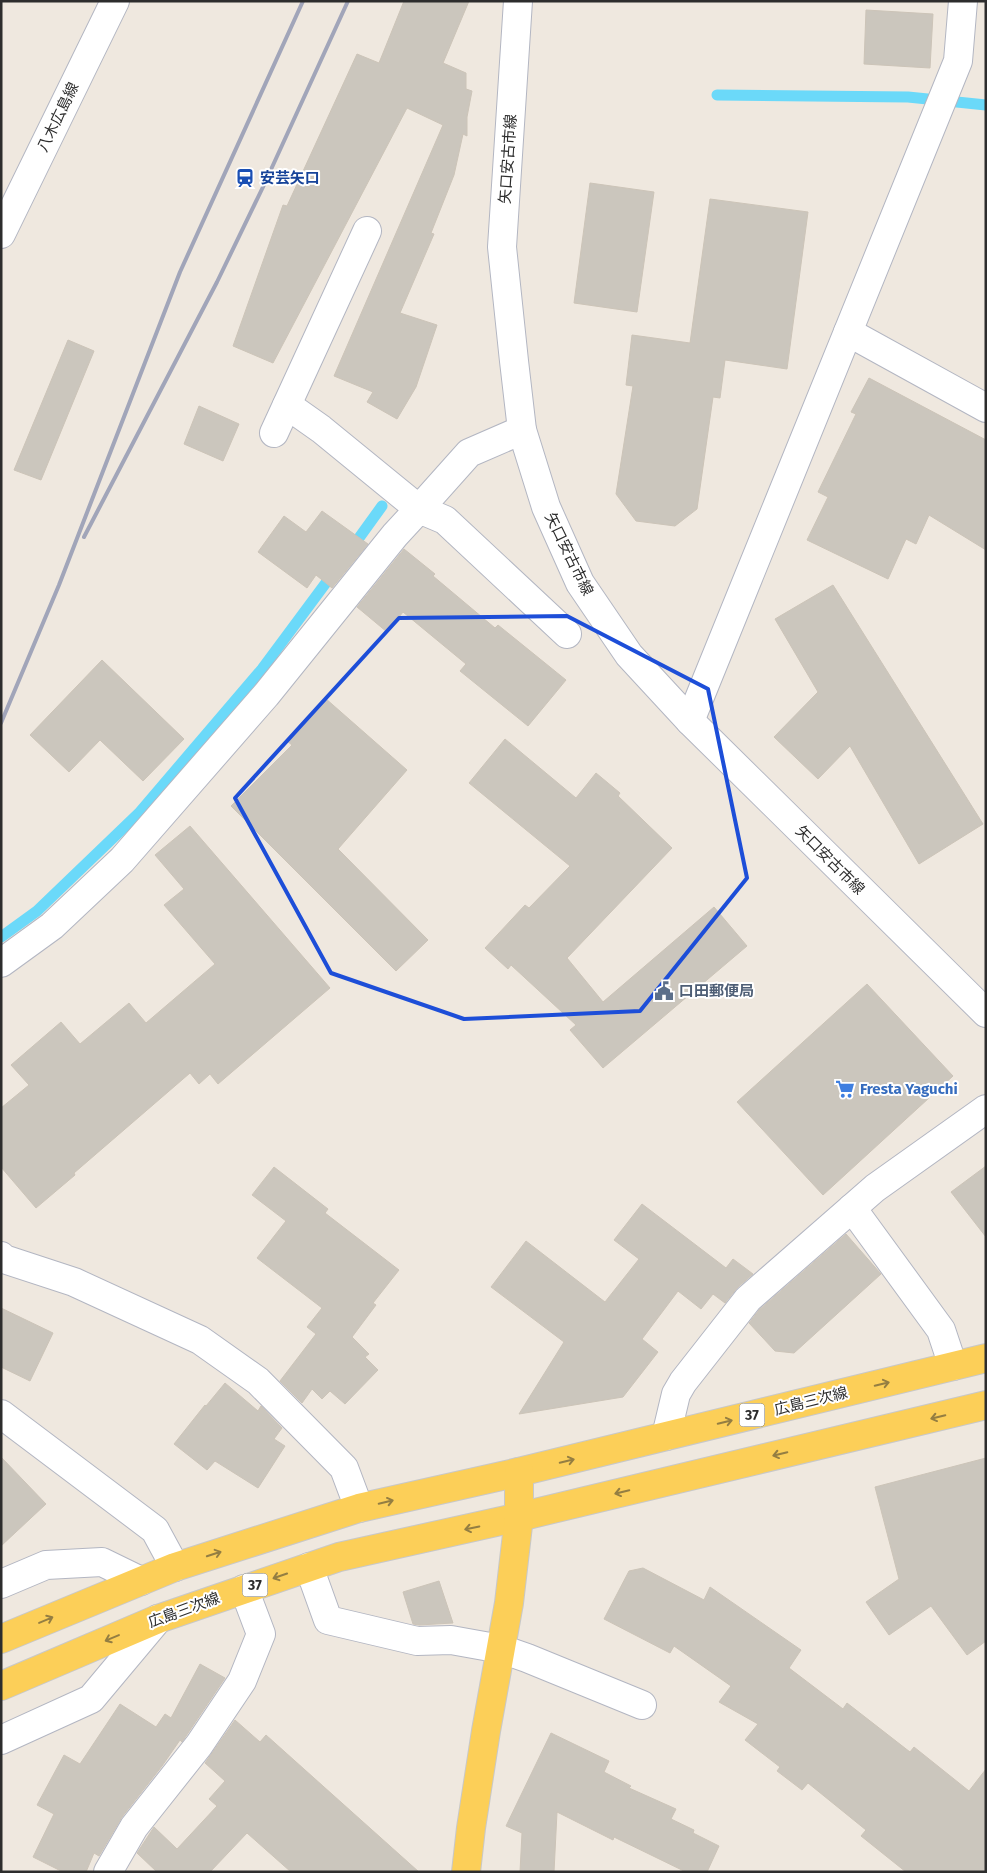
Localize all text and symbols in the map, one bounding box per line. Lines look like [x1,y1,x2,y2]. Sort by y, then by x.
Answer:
street label: 八木広島線 [33,79,83,155]
street label: 矢口安古市線 [496,113,520,205]
station icon: 安芸矢口 [234,167,256,189]
place label: 安芸矢口 [260,169,320,187]
street label: 矢口安古市線 [541,510,597,598]
street label: 矢口安古市線 [792,822,868,898]
public building icon: 口田郵便局 [653,980,675,1002]
place label: 口田郵便局 [679,982,754,1000]
supermarket icon: Fresta Yaguchi [834,1078,856,1100]
place label: Fresta Yaguchi [860,1080,958,1098]
one-way arrow [874,1378,890,1388]
street label: 広島三次線 [772,1383,850,1419]
road number: 37 [740,1404,764,1426]
one-way arrow [931,1413,947,1422]
one-way arrow [716,1417,732,1426]
one-way arrow [773,1450,789,1460]
one-way arrow [558,1456,574,1465]
one-way arrow [615,1488,631,1497]
one-way arrow [377,1497,393,1506]
one-way arrow [464,1524,480,1533]
one-way arrow [205,1549,221,1559]
one-way arrow [273,1572,289,1582]
road number: 37 [242,1574,268,1596]
street label: 広島三次線 [146,1589,222,1631]
one-way arrow [38,1615,53,1625]
one-way arrow [105,1634,120,1644]

